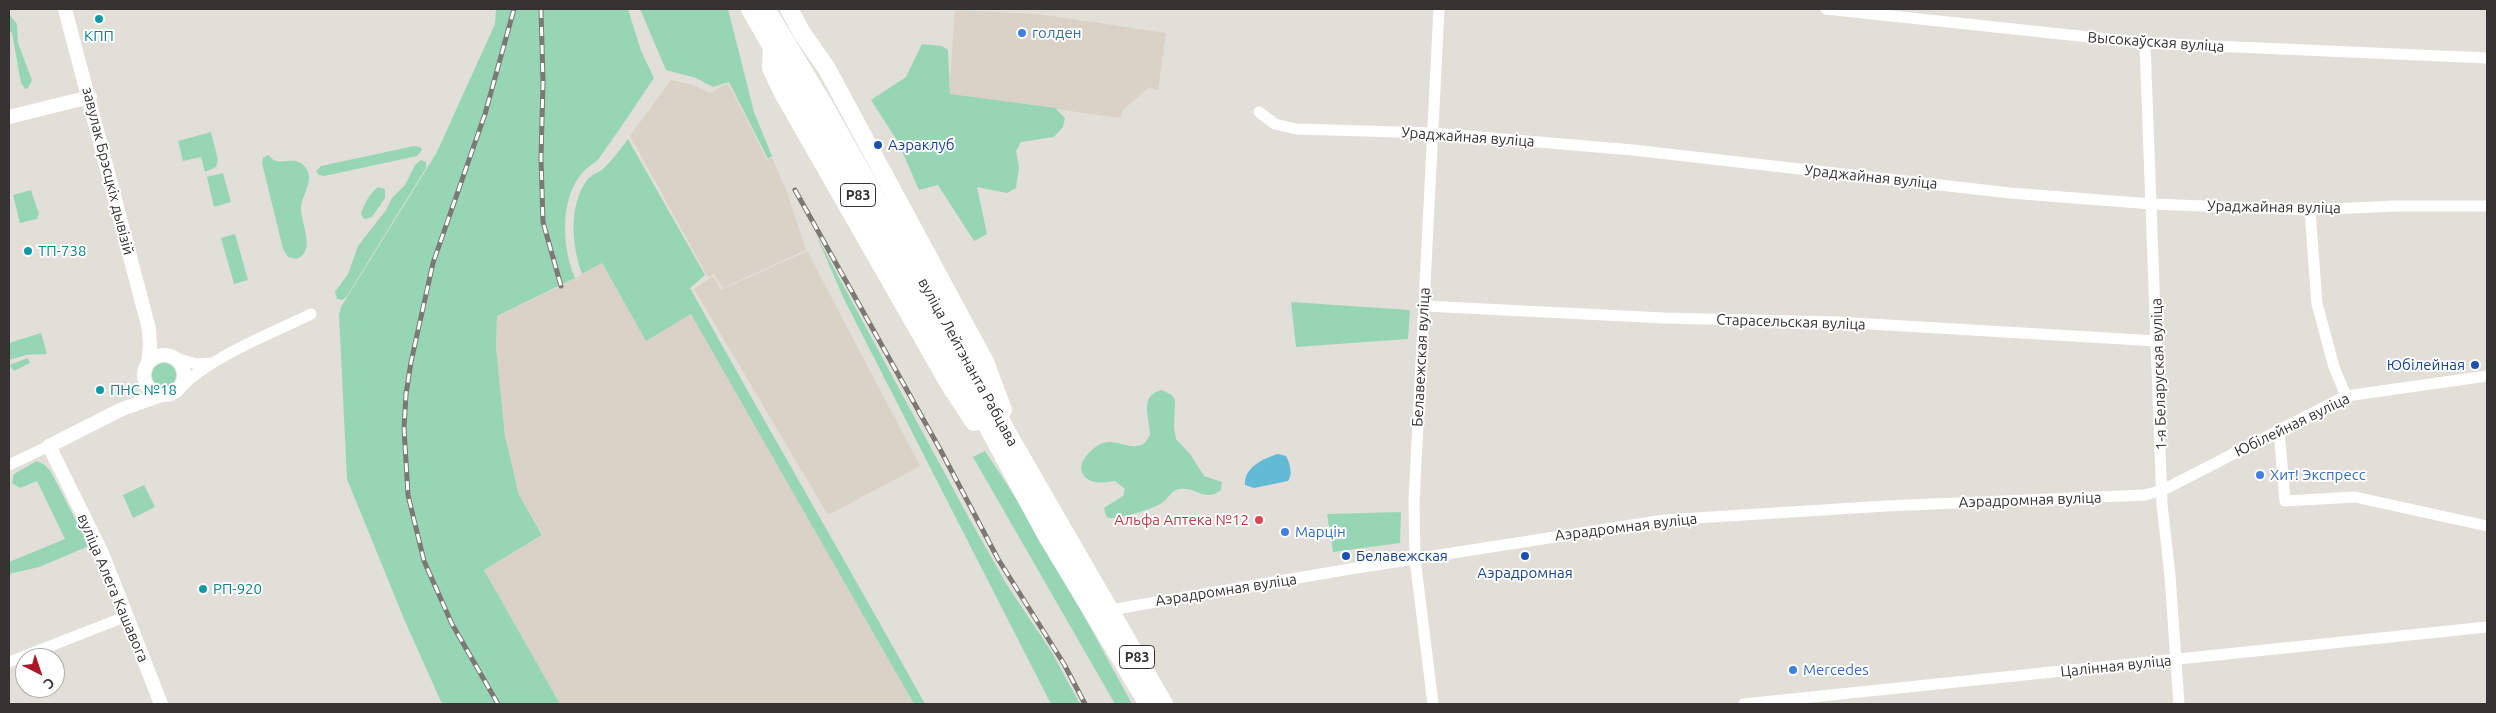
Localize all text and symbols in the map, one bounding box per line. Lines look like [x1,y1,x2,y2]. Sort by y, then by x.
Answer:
marker: КПП [93,13,105,25]
place label: голден [1032,24,1081,42]
place label: КПП [84,27,114,45]
marker: голден [1016,27,1028,39]
street label: Высокаўская вуліца [2087,28,2225,56]
street label: завулак Брэсцкіх дывізій [78,85,138,257]
street label: Ураджайная вуліца [1401,123,1535,151]
place label: Аэраклуб [888,136,955,154]
marker: Аэраклуб [872,139,884,151]
street label: Ураджайная вуліца [1804,161,1938,193]
road number: Р83 [840,184,876,206]
street label: Ураджайная вуліца [2207,197,2341,217]
place label: ТП-738 [38,242,86,260]
marker: ТП-738 [22,245,34,257]
street label: вуліца Лейтэнанта Рабцава [914,275,1022,449]
street label: Белавежская вуліца [1408,287,1434,427]
street label: 1-я Беларуская вуліца [2147,298,2171,450]
street label: Старасельская вуліца [1716,310,1866,334]
place label: Юбілейная [2387,356,2465,374]
marker: Юбілейная [2469,359,2481,371]
place label: ПНС №18 [110,381,177,399]
marker: ПНС №18 [94,384,106,396]
street label: Юбілейная вуліца [2232,389,2352,461]
place label: Хит! Экспресс [2270,466,2366,484]
marker: Хит! Экспресс [2254,469,2266,481]
street label: Аэрадромная вуліца [1958,489,2102,511]
street label: Аэрадромная вуліца [1554,509,1698,545]
street label: вуліца Алега Кашавога [74,511,152,665]
place label: Альфа Аптека №12 [1114,511,1249,529]
marker: Альфа Аптека №12 [1253,514,1265,526]
place label: Марцін [1295,523,1346,541]
marker: Марцін [1279,526,1291,538]
place label: Белавежская [1356,547,1448,565]
marker: Белавежская [1340,550,1352,562]
marker: Аэрадромная [1519,550,1531,562]
place label: Аэрадромная [1477,564,1573,582]
street label: Аэрадромная вуліца [1154,570,1298,610]
place label: РП-920 [213,580,262,598]
marker: РП-920 [197,583,209,595]
road number: Р83 [1120,646,1154,669]
north arrow [15,648,65,698]
street label: Цалінная вуліца [2060,651,2172,681]
place label: Mercedes [1803,661,1869,679]
marker: Mercedes [1787,664,1799,676]
text: С [41,675,58,693]

